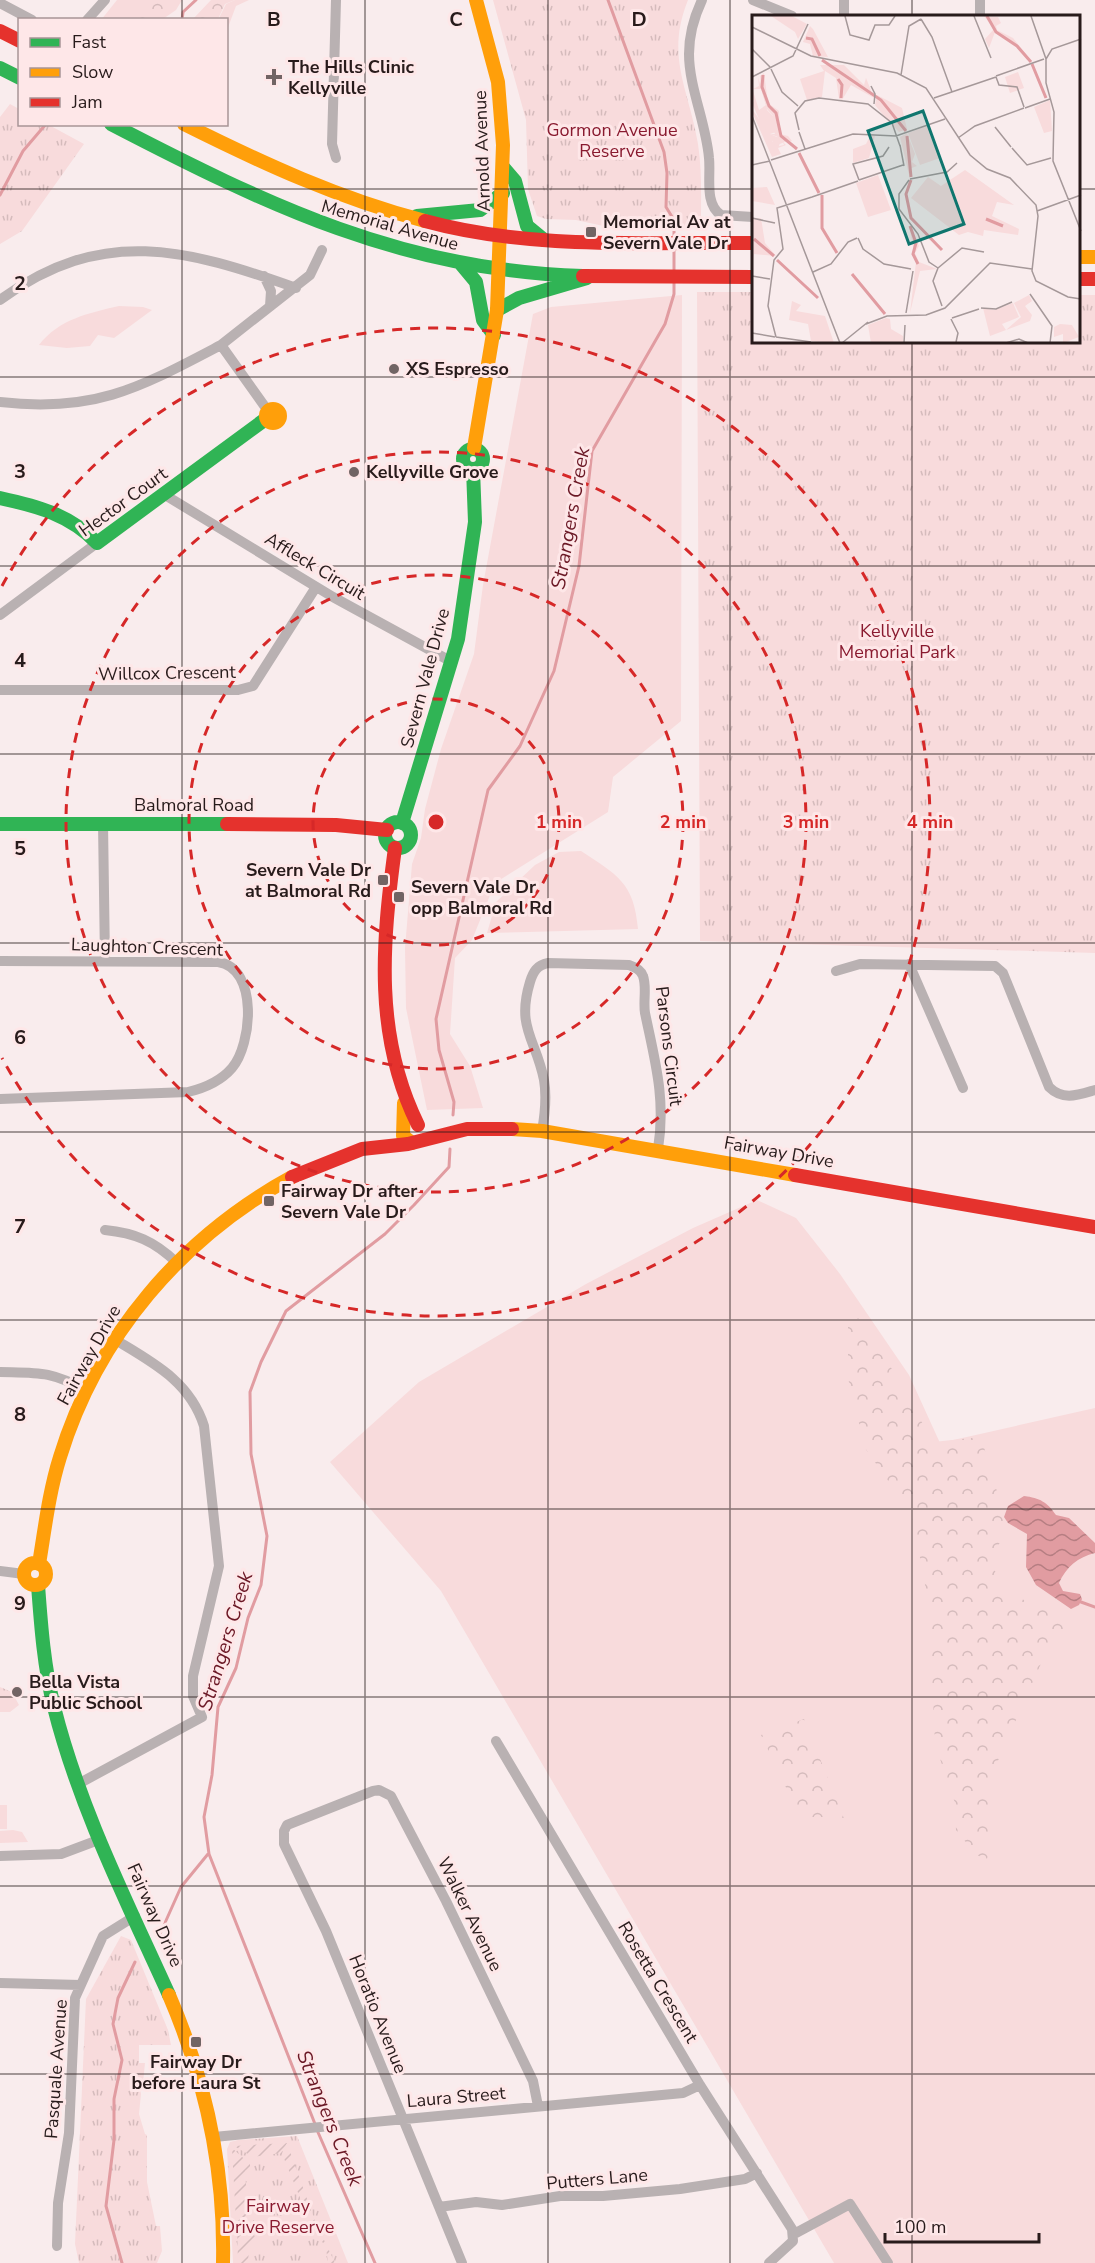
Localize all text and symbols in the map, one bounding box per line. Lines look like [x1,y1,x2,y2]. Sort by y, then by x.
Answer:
text: B [267,6,281,33]
text: C [449,6,463,33]
text: D [631,6,647,33]
inset map [752,15,1080,344]
legend [18,18,228,126]
text: Fast [72,30,107,54]
place label: The Hills Clinic Kellyville [288,55,415,100]
text: Slow [72,60,113,84]
marker: The Hills Clinic Kellyville [265,68,283,86]
text: Jam [71,90,103,114]
street label: Arnold Avenue [468,90,496,212]
park label: Gormon Avenue Reserve [546,118,678,163]
street label: Memorial Avenue [319,194,461,256]
place label: Memorial Av at Severn Vale Dr [603,210,731,255]
marker: Memorial Av at Severn Vale Dr [584,225,598,239]
text: 2 [14,270,26,297]
place label: XS Espresso [405,357,509,381]
marker: XS Espresso [387,362,401,376]
water label: Strangers Creek [545,444,596,591]
text: 3 [14,458,26,485]
place label: Kellyville Grove [366,460,499,484]
street label: Hector Court [74,461,173,542]
marker: Kellyville Grove [347,465,361,479]
street label: Affleck Circuit [260,527,370,606]
street label: Severn Vale Drive [395,606,455,750]
park label: Kellyville Memorial Park [839,619,956,664]
text: 4 [14,647,26,674]
street label: Willcox Crescent [98,660,237,686]
street label: Balmoral Road [134,793,254,817]
text: 1 min [536,810,582,834]
text: 2 min [660,810,706,834]
text: 3 min [783,810,829,834]
text: 4 min [907,810,953,834]
centre of rings [426,812,446,832]
text: 5 [14,835,26,862]
place label: Severn Vale Dr at Balmoral Rd [245,858,371,903]
marker: Severn Vale Dr at Balmoral Rd [376,873,390,887]
place label: Severn Vale Dr opp Balmoral Rd [411,875,552,920]
marker: Severn Vale Dr opp Balmoral Rd [392,890,406,904]
street label: Laughton Crescent [71,932,224,962]
street label: Parsons Circuit [650,985,688,1108]
text: 6 [14,1024,26,1051]
street label: Fairway Drive [722,1131,836,1173]
place label: Fairway Dr after Severn Vale Dr [281,1179,417,1224]
marker: Fairway Dr after Severn Vale Dr [262,1194,276,1208]
text: 7 [14,1213,26,1240]
street label: Fairway Drive [52,1301,126,1409]
text: 8 [14,1401,26,1428]
water label: Strangers Creek [191,1567,260,1714]
text: 9 [14,1590,26,1617]
place label: Bella Vista Public School [29,1670,143,1715]
marker: Bella Vista Public School [10,1685,24,1699]
street label: Walker Avenue [432,1853,508,1975]
street label: Fairway Drive [121,1859,189,1971]
street label: Rosetta Crescent [612,1917,704,2048]
street label: Horatio Avenue [343,1951,413,2077]
street label: Pasquale Avenue [39,1998,73,2140]
marker: Fairway Dr before Laura St [189,2035,203,2049]
water label: Strangers Creek [290,2046,369,2191]
place label: Fairway Dr before Laura St [132,2050,261,2095]
street label: Laura Street [406,2081,507,2113]
street label: Putters Lane [545,2163,649,2195]
park label: Fairway Drive Reserve [222,2194,334,2239]
scale bar [885,2206,1040,2244]
text: 100 m [894,2215,946,2239]

